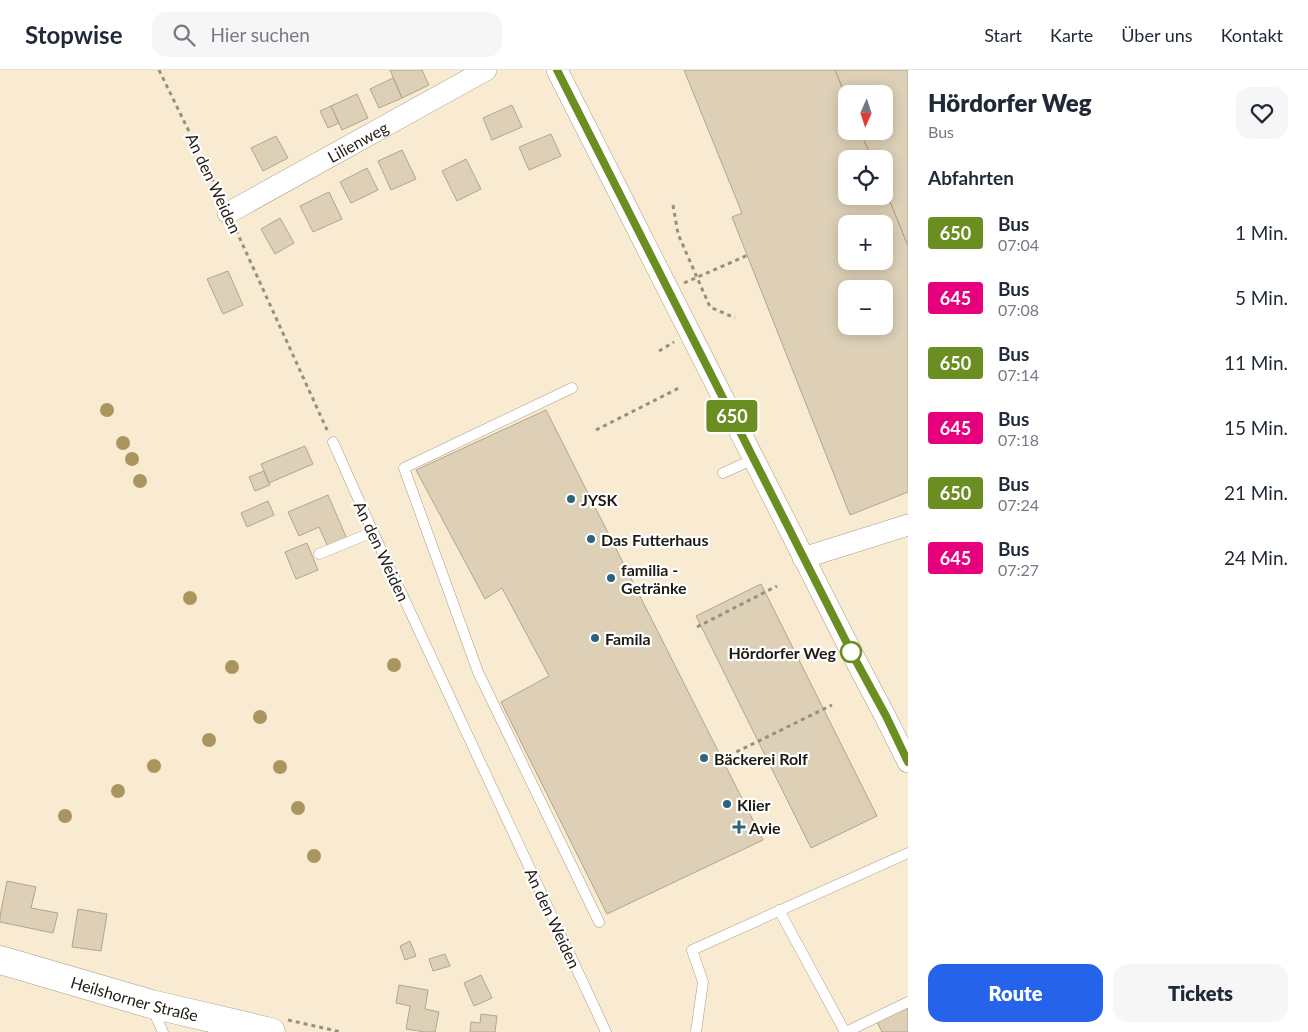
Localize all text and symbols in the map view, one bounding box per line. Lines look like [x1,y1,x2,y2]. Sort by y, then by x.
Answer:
search box [152,12,502,57]
text: Stopwise [25,20,122,49]
icon: search [170,21,198,49]
text: Hier suchen [210,23,310,46]
text: Start [984,24,1022,46]
text: Karte [1050,24,1093,46]
text: Über uns [1121,24,1193,46]
text: Kontakt [1221,24,1283,46]
north arrow [838,85,892,140]
map controls [838,85,893,335]
button: heart [1236,87,1288,139]
text: Hördorfer Weg [928,88,1092,117]
street label: Lilienweg [324,117,391,166]
text: Bus [928,122,954,141]
street label: An den Weiden [182,130,246,236]
button: locate [838,150,893,205]
text: Abfahrten [928,166,1014,189]
text: Bus [998,212,1029,235]
button: + [838,215,893,270]
text: 1 Min. [1235,221,1288,244]
text: 650 [940,222,971,244]
text: 07:04 [998,235,1039,254]
text: Bus [998,277,1029,300]
button: − [838,280,893,335]
text: 5 Min. [1235,286,1288,309]
text: 645 [940,287,971,309]
text: 07:08 [998,300,1039,319]
text: Bus [998,342,1029,365]
text: 11 Min. [1224,351,1288,374]
text: 650 [940,352,971,374]
text: 07:14 [998,365,1039,384]
line badge: 650 [703,400,761,432]
text: 650 [716,405,748,427]
text: Bus [998,407,1029,430]
text: 15 Min. [1224,416,1288,439]
text: 645 [940,417,971,439]
text: 07:18 [998,430,1039,449]
text: Bus [998,472,1029,495]
text: 21 Min. [1224,481,1288,504]
text: 650 [940,482,971,504]
place label: JYSK [581,490,619,509]
marker: JYSK [565,493,577,505]
text: 07:24 [998,495,1039,514]
street label: An den Weiden [350,498,414,604]
place label: Das Futterhaus [601,530,708,549]
marker: Das Futterhaus [585,533,597,545]
text: Bus [998,537,1029,560]
text: 24 Min. [1224,546,1288,569]
text: 645 [940,547,971,569]
place label: familia - Getränke [621,560,687,597]
text: 07:27 [998,560,1039,579]
marker: familia - Getränke [605,572,617,584]
place label: Famila [605,629,651,648]
marker: Famila [589,632,601,644]
marker: Hördorfer Weg [840,641,862,663]
place label: Hördorfer Weg [728,643,837,662]
place label: Bäckerei Rolf [714,749,808,768]
marker: Bäckerei Rolf [698,752,710,764]
place label: Klier [737,795,771,814]
marker: Klier [721,798,733,810]
place label: Avie [748,818,781,837]
marker: Avie [733,821,745,833]
street label: An den Weiden [521,865,585,971]
button: Route [928,964,1103,1022]
button: Tickets [1113,964,1288,1022]
street label: Heilshorner Straße [69,972,200,1024]

